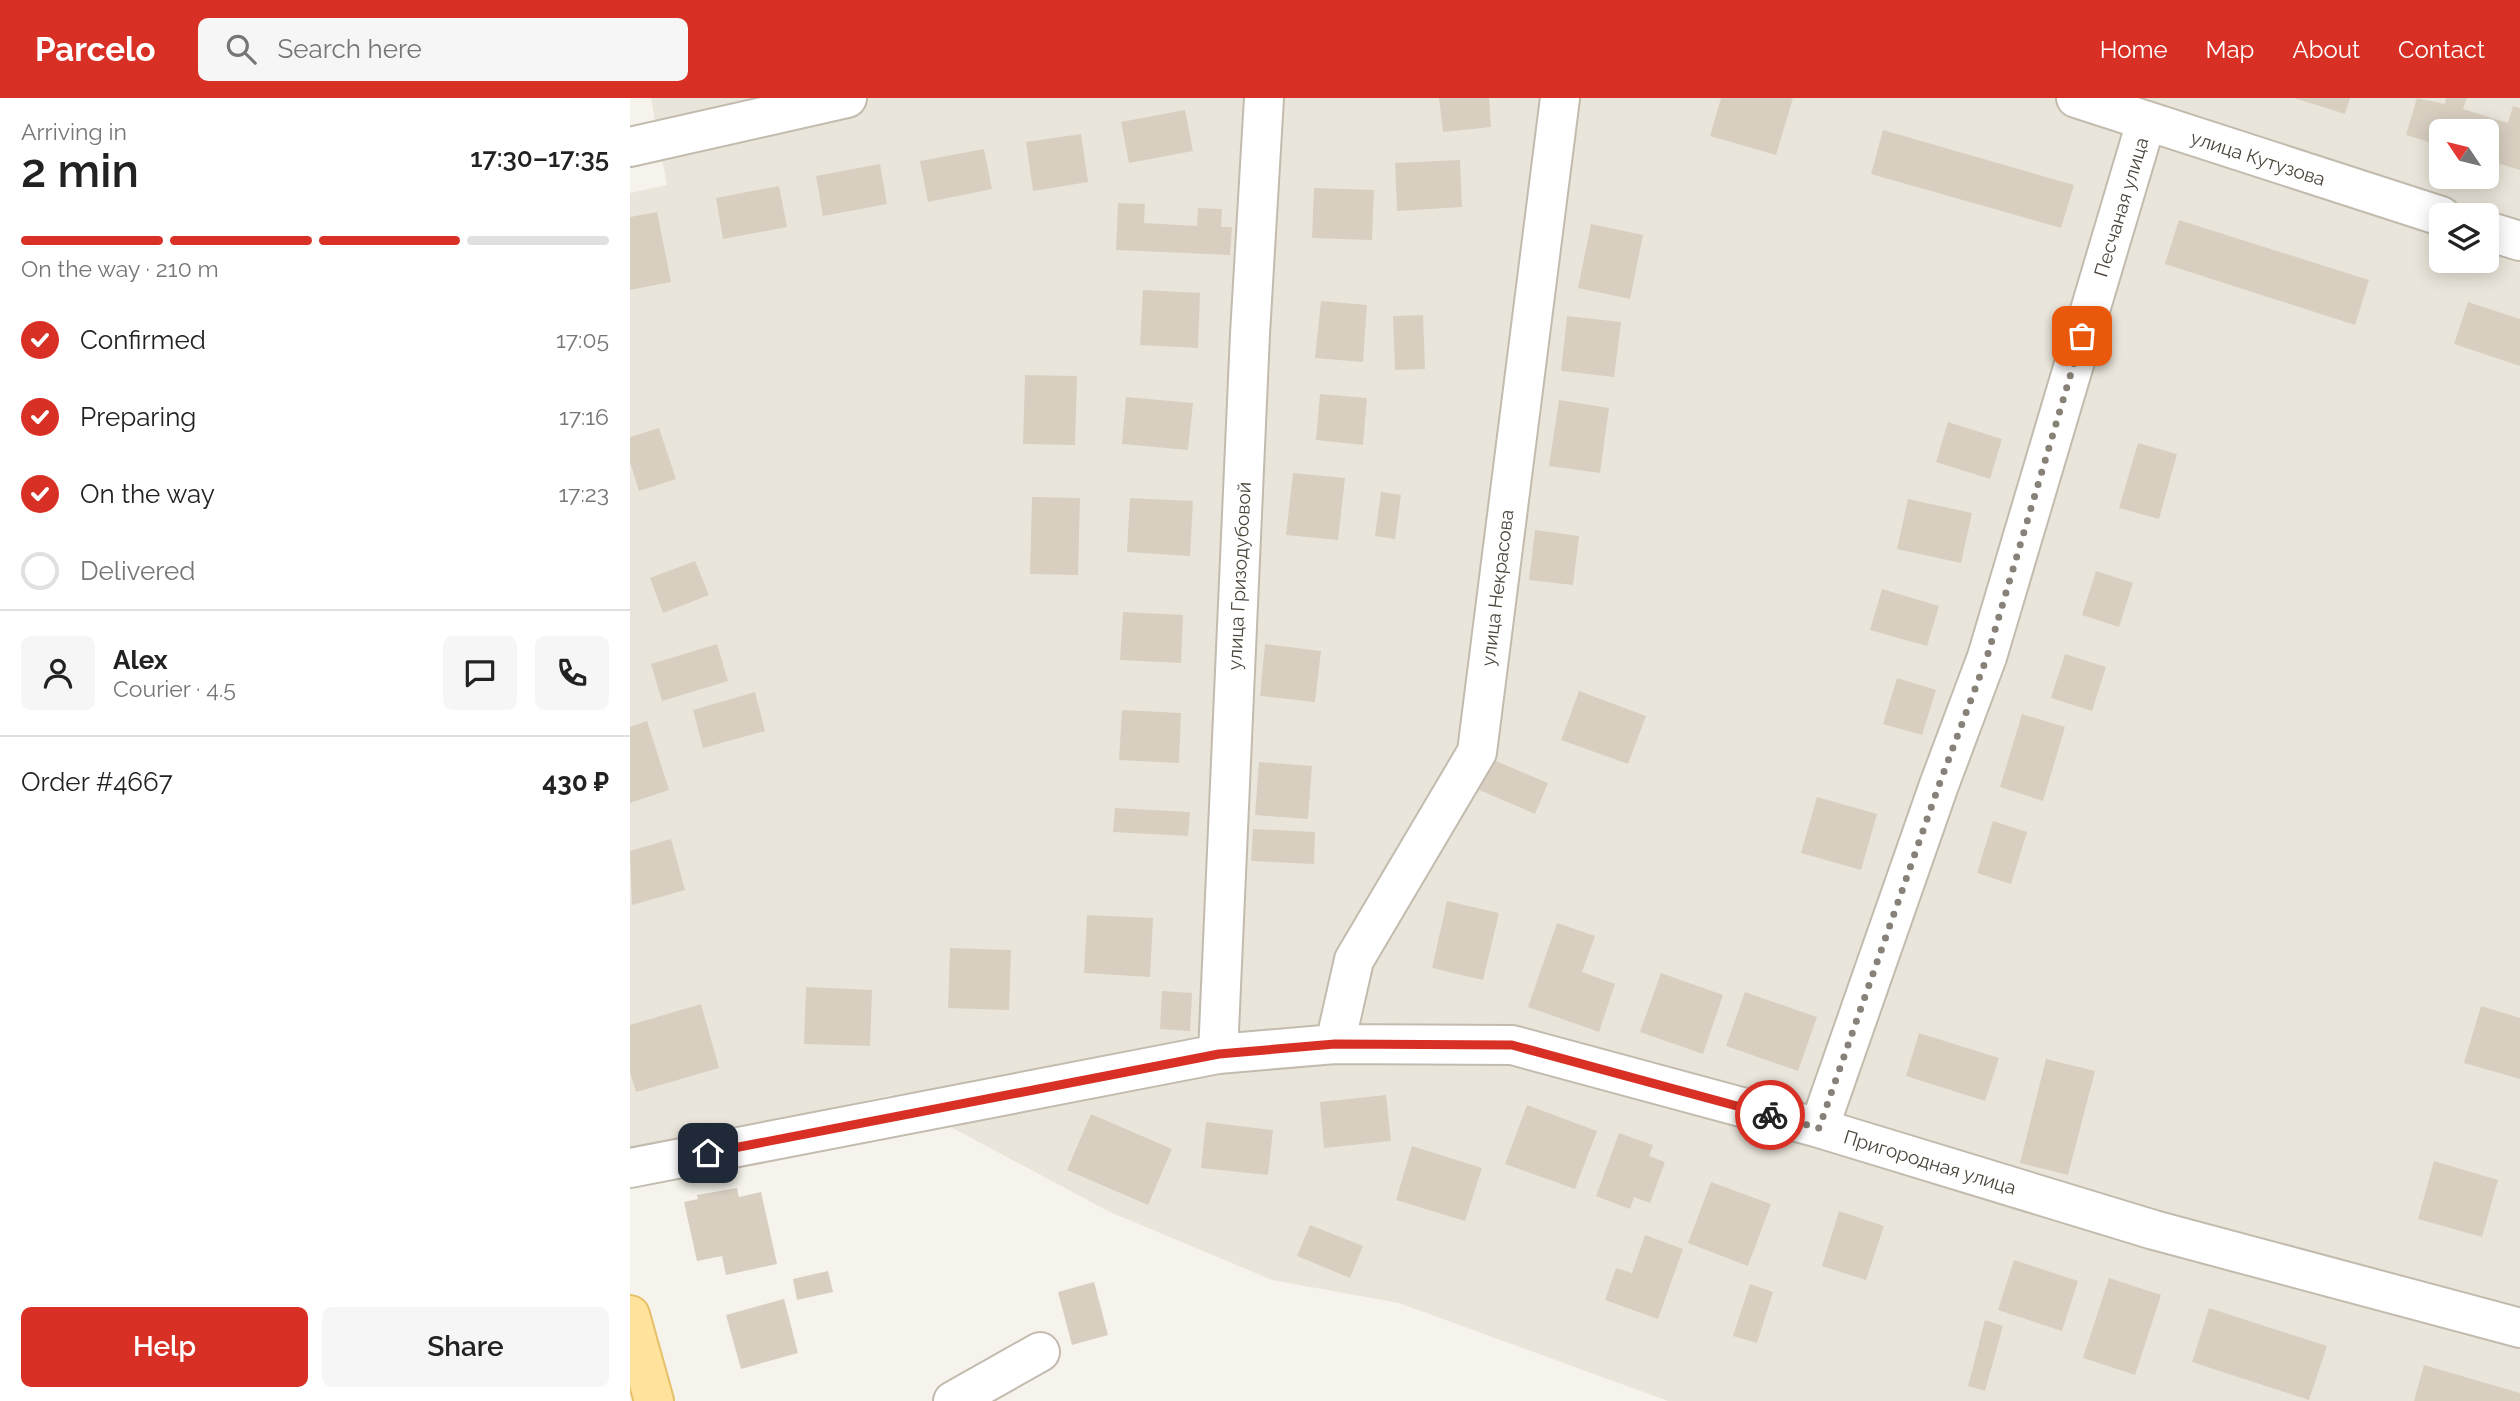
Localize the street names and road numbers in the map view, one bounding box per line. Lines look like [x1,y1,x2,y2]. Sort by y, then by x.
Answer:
street label: улица Кутузова [2188,126,2328,190]
street label: Песчаная улица [2089,135,2153,279]
street label: улица Гризодубовой [1223,481,1255,671]
street label: улица Некрасова [1476,508,1518,668]
street label: Пригородная улица [1841,1125,2019,1199]

